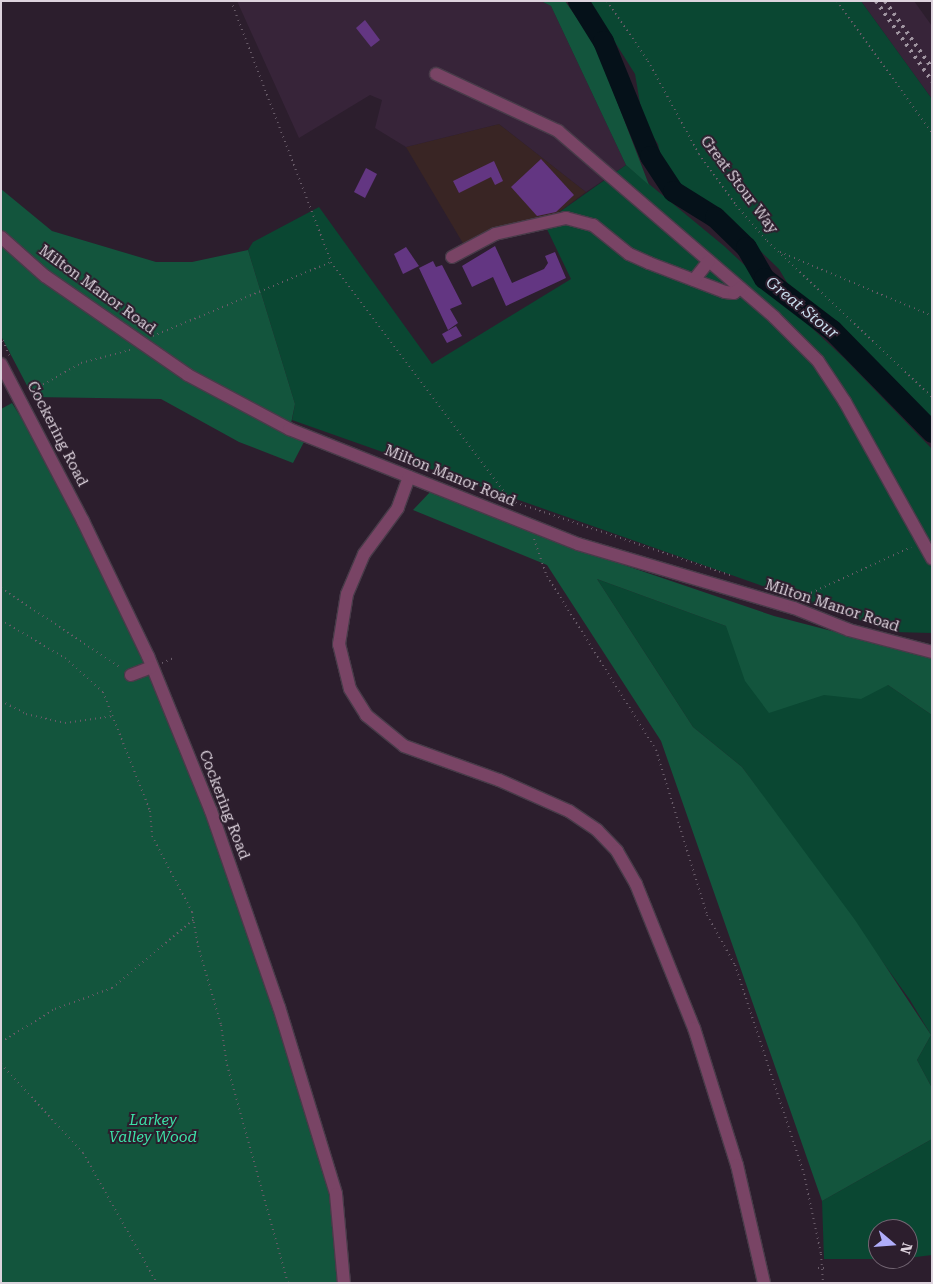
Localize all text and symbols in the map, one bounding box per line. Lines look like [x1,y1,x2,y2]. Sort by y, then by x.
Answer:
street label: Great Stour Way [696,133,782,237]
street label: Milton Manor Road [35,242,159,338]
water label: Great Stour [762,273,842,343]
street label: Cockering Road [23,378,91,490]
street label: Milton Manor Road [382,441,518,511]
street label: Milton Manor Road [763,576,901,636]
street label: Cockering Road [195,748,253,862]
park label: Larkey Valley Wood [109,1111,197,1146]
north arrow [868,1219,918,1269]
text: N [897,1241,916,1256]

